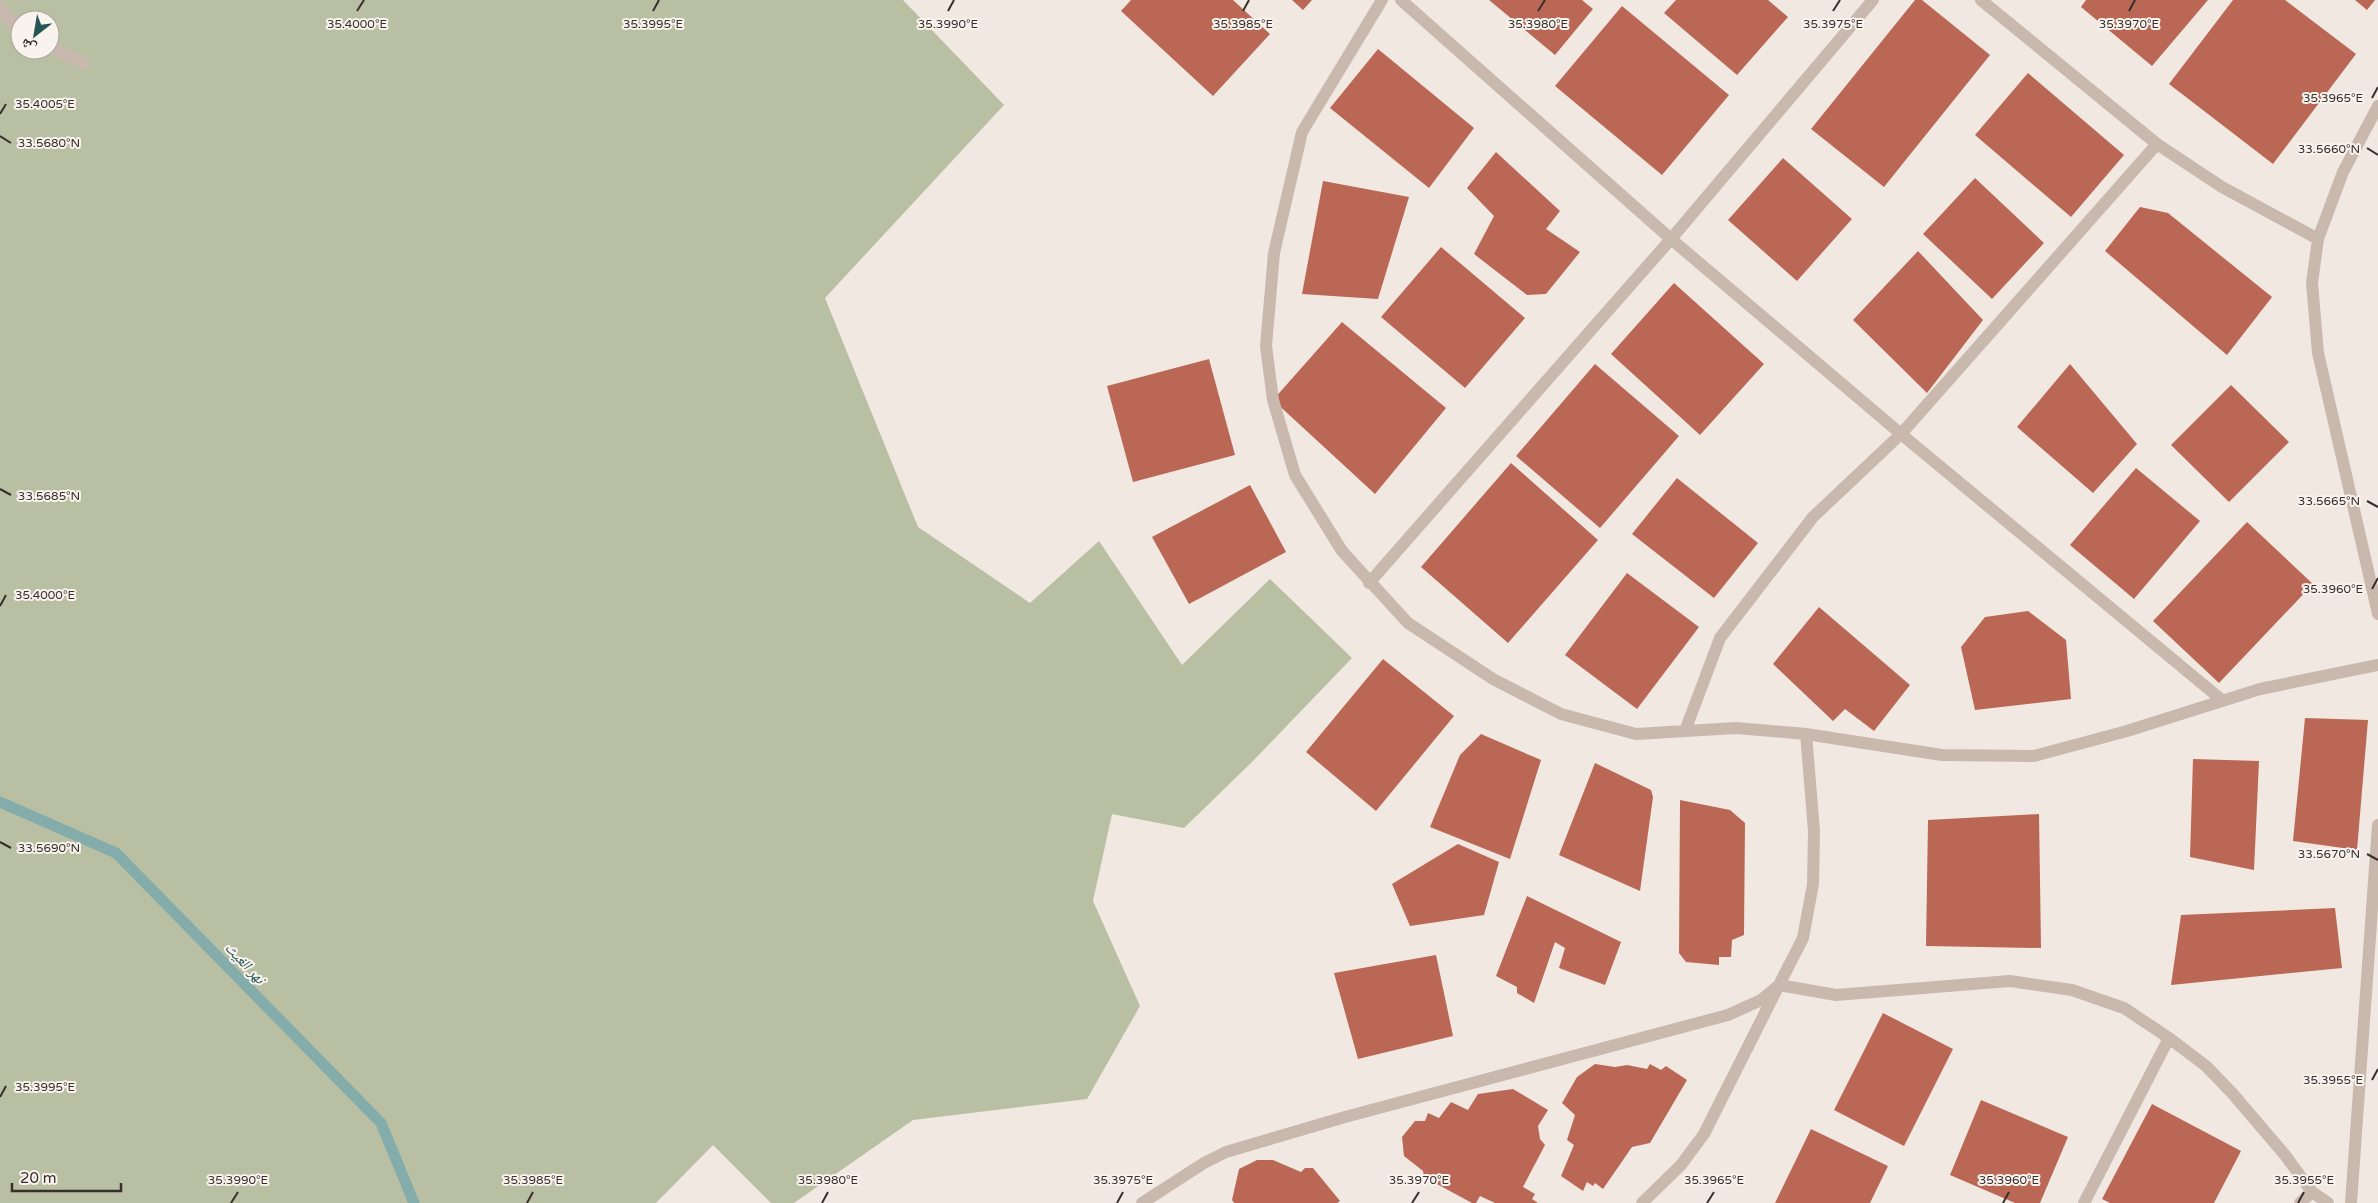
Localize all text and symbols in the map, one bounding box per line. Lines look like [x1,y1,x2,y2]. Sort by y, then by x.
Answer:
north arrow [10,10,60,60]
text: 35.4000°E [327,17,387,31]
text: 35.3995°E [623,17,683,31]
text: 35.3990°E [918,17,979,31]
text: 35.3985°E [1213,17,1273,31]
text: 35.3980°E [1508,17,1569,31]
text: 35.3975°E [1803,17,1863,31]
text: 35.3970°E [2099,17,2160,31]
text: ش [18,35,39,57]
text: 35.3965°E [2303,91,2363,105]
text: 35.4005°E [15,97,75,111]
text: 33.5680°N [18,136,80,150]
text: 33.5660°N [2298,142,2360,156]
text: 33.5685°N [18,489,80,503]
text: 33.5665°N [2298,494,2360,508]
text: 35.3960°E [2303,582,2364,596]
text: 35.4000°E [15,588,75,602]
text: 33.5690°N [18,841,80,855]
text: 33.5670°N [2298,847,2360,861]
water label: نهر الغيث [221,939,271,989]
text: 35.3955°E [2303,1073,2363,1087]
text: 35.3995°E [15,1080,75,1094]
scale bar [12,1160,121,1192]
text: 20 m [20,1169,57,1187]
text: 35.3990°E [208,1173,269,1187]
text: 35.3985°E [503,1173,563,1187]
text: 35.3980°E [798,1173,859,1187]
text: 35.3975°E [1093,1173,1153,1187]
text: 35.3970°E [1389,1173,1450,1187]
text: 35.3965°E [1684,1173,1744,1187]
text: 35.3960°E [1979,1173,2040,1187]
text: 35.3955°E [2274,1173,2334,1187]

